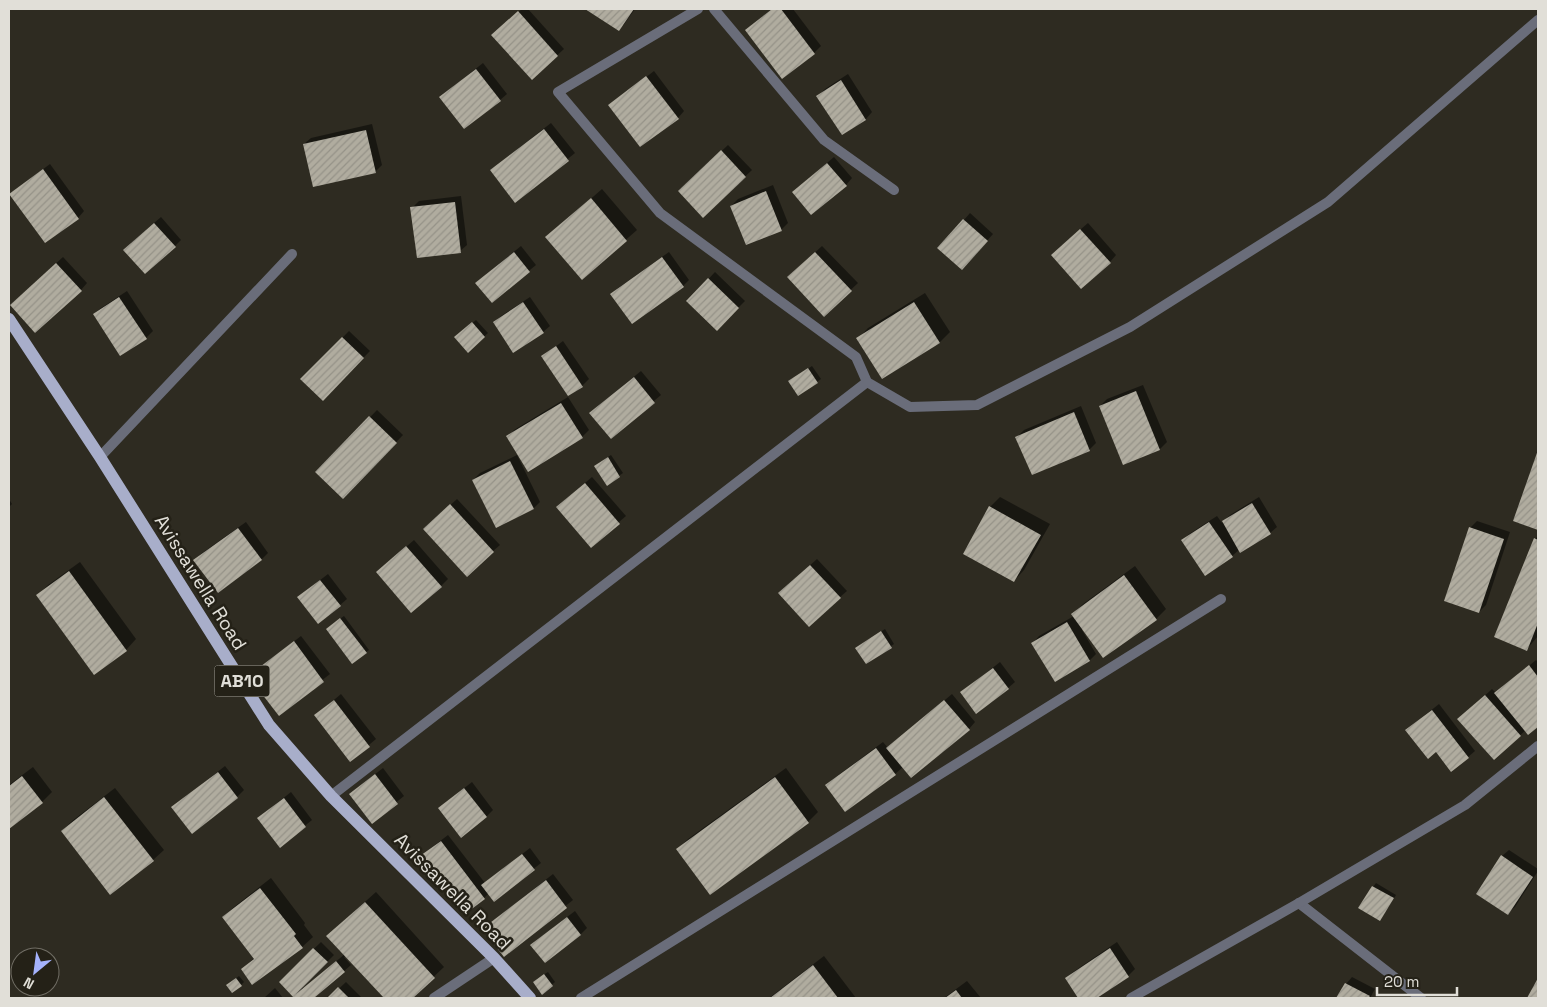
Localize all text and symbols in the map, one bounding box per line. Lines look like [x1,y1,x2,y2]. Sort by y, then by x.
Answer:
street label: Avissawella Road [149,510,252,655]
road number: AB10 [214,666,270,696]
street label: Avissawella Road [389,828,516,955]
north arrow [10,947,60,997]
scale bar [1377,964,1457,996]
text: 20 m [1384,972,1419,991]
text: N [20,973,37,994]

